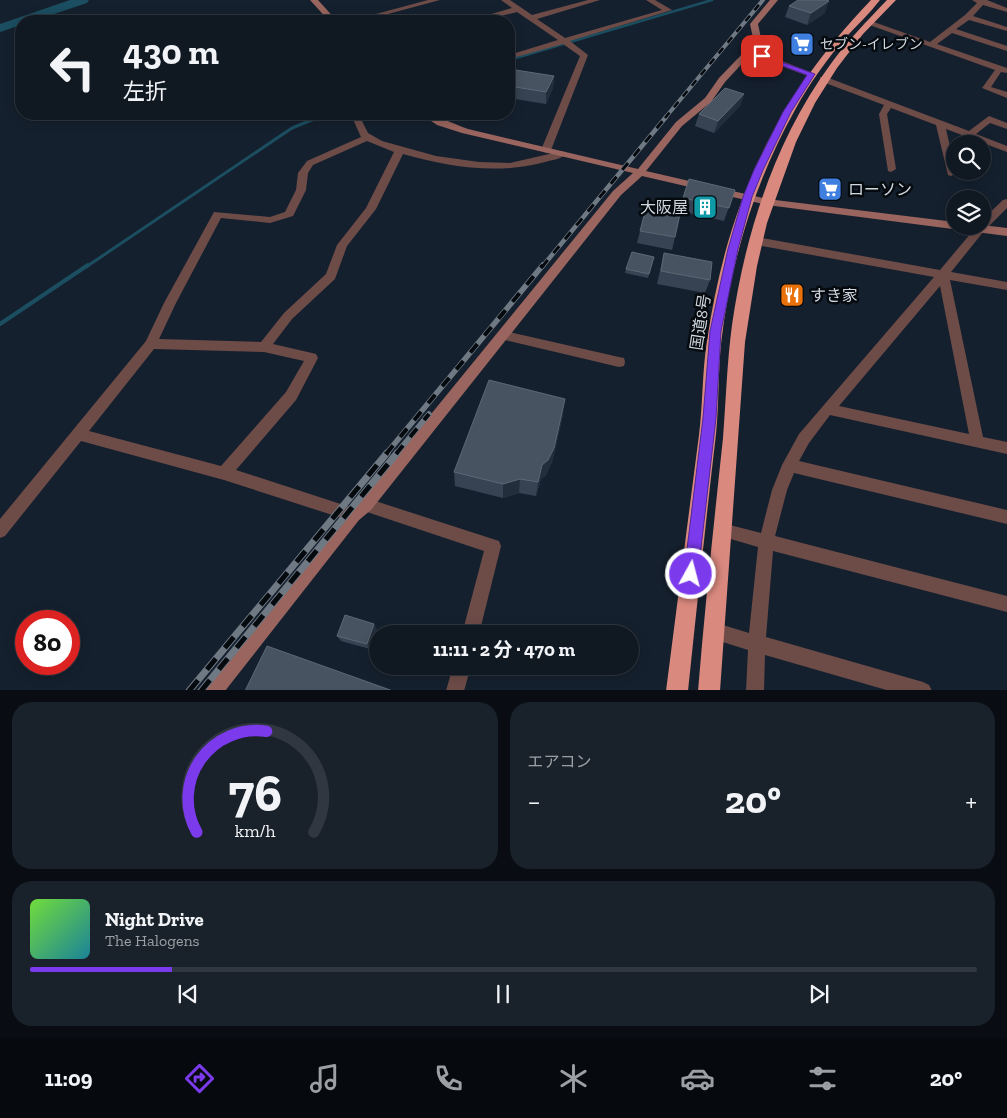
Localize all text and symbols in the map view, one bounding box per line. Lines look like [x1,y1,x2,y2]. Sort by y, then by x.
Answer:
text: 430 m [123,31,219,73]
supermarket icon: セブン-イレブン [789,31,815,57]
icon: left [40,35,105,100]
pin [741,35,783,77]
place label: セブン-イレブン [820,36,923,53]
icon: arrive [748,42,776,70]
text: 左折 [123,78,167,105]
map controls [946,135,991,235]
button: search [946,135,991,180]
supermarket icon: ローソン [817,176,843,202]
place label: ローソン [848,180,912,199]
button: layers [946,190,991,235]
building icon: 大阪屋 [692,194,718,220]
place label: 大阪屋 [640,198,688,217]
restaurant icon: すき家 [779,282,805,308]
place label: すき家 [810,286,858,305]
street label: 国道8号 [687,293,714,352]
position arrow [664,547,716,599]
speed limit sign: 80 [15,610,80,675]
text: 11:11 · 2 分 · 470 m [433,638,575,661]
text: エアコン [528,752,592,771]
text: 76 [228,762,282,824]
text: 20° [725,777,781,823]
text: − [528,785,541,818]
text: + [965,785,977,818]
text: km/h [234,820,275,842]
text: Night Drive [105,908,204,931]
text: The Halogens [105,931,200,950]
icon: previous [174,980,202,1008]
icon: pause [489,980,517,1008]
icon: next [805,980,833,1008]
icon: directions [182,1061,217,1096]
icon: music [307,1061,342,1096]
icon: phone [431,1061,466,1096]
icon: climate [556,1061,591,1096]
icon: car [680,1061,715,1096]
icon: filters [805,1061,840,1096]
text: 11:09 [45,1065,92,1092]
text: 20° [930,1065,962,1092]

